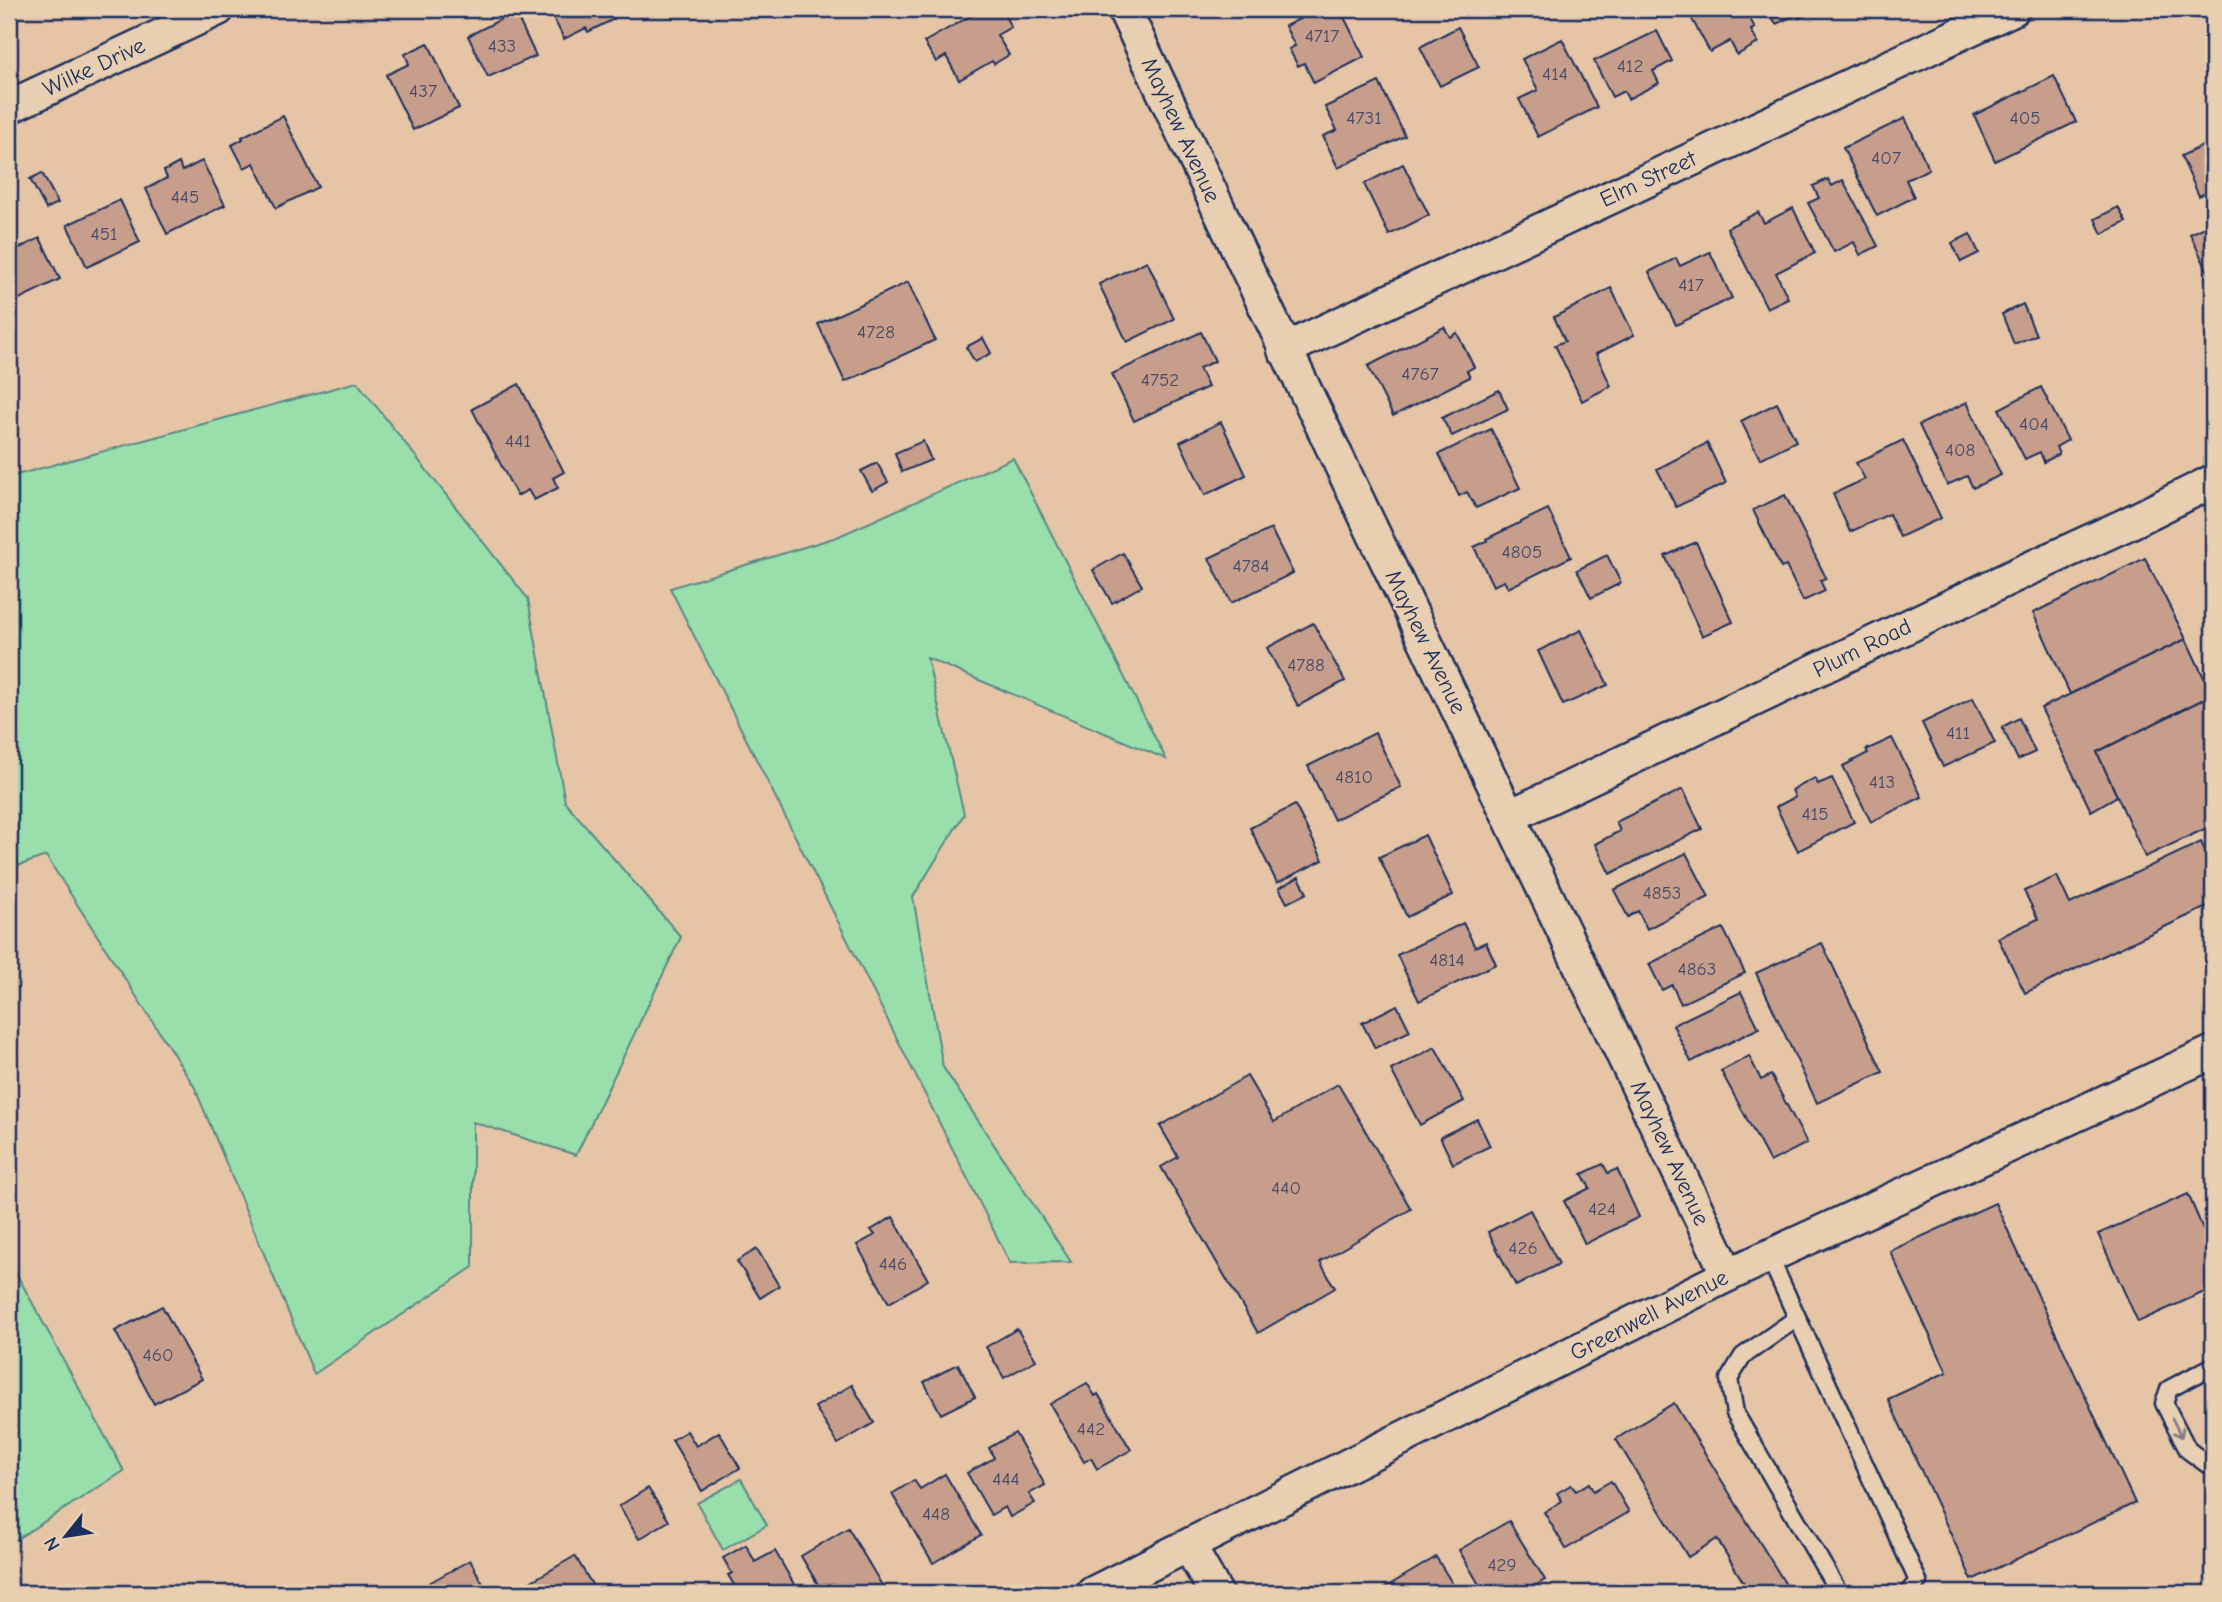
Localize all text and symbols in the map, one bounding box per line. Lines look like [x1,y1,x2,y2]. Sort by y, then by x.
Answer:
house number: 4717 [1305,25,1339,47]
street label: Wilke Drive [39,32,149,102]
house number: 433 [488,35,516,57]
street label: Mayhew Avenue [1136,53,1226,207]
house number: 412 [1617,55,1643,77]
house number: 414 [1542,63,1568,85]
house number: 437 [409,80,437,102]
house number: 4731 [1346,107,1382,129]
house number: 405 [2009,107,2041,129]
street label: Elm Street [1596,144,1702,213]
house number: 407 [1871,147,1901,169]
house number: 445 [171,186,199,208]
house number: 451 [90,223,118,245]
house number: 417 [1678,274,1704,296]
house number: 4728 [857,321,895,343]
house number: 4767 [1401,363,1439,385]
house number: 4752 [1141,369,1179,391]
house number: 404 [2019,413,2049,435]
house number: 441 [505,430,531,452]
house number: 408 [1945,439,1975,461]
house number: 4805 [1502,541,1542,563]
house number: 4784 [1232,555,1270,577]
street label: Mayhew Avenue [1380,566,1472,718]
street label: Plum Road [1808,613,1916,683]
house number: 4788 [1287,654,1325,676]
house number: 411 [1946,722,1970,744]
house number: 4810 [1335,766,1373,788]
house number: 413 [1869,771,1895,793]
house number: 415 [1801,803,1829,825]
house number: 4853 [1643,882,1681,904]
house number: 4814 [1429,949,1465,971]
house number: 4863 [1678,958,1716,980]
street label: Mayhew Avenue [1625,1076,1715,1230]
house number: 440 [1271,1177,1301,1199]
house number: 424 [1588,1198,1616,1220]
house number: 426 [1508,1237,1538,1259]
house number: 446 [879,1253,907,1275]
street label: Greenwell Avenue [1566,1264,1732,1366]
house number: 460 [142,1344,174,1366]
one-way arrow [2171,1417,2184,1438]
house number: 442 [1077,1418,1105,1440]
house number: 444 [992,1468,1020,1490]
north arrow [32,1500,102,1570]
house number: 448 [922,1503,950,1525]
text: N [40,1533,65,1555]
house number: 429 [1487,1554,1517,1576]

